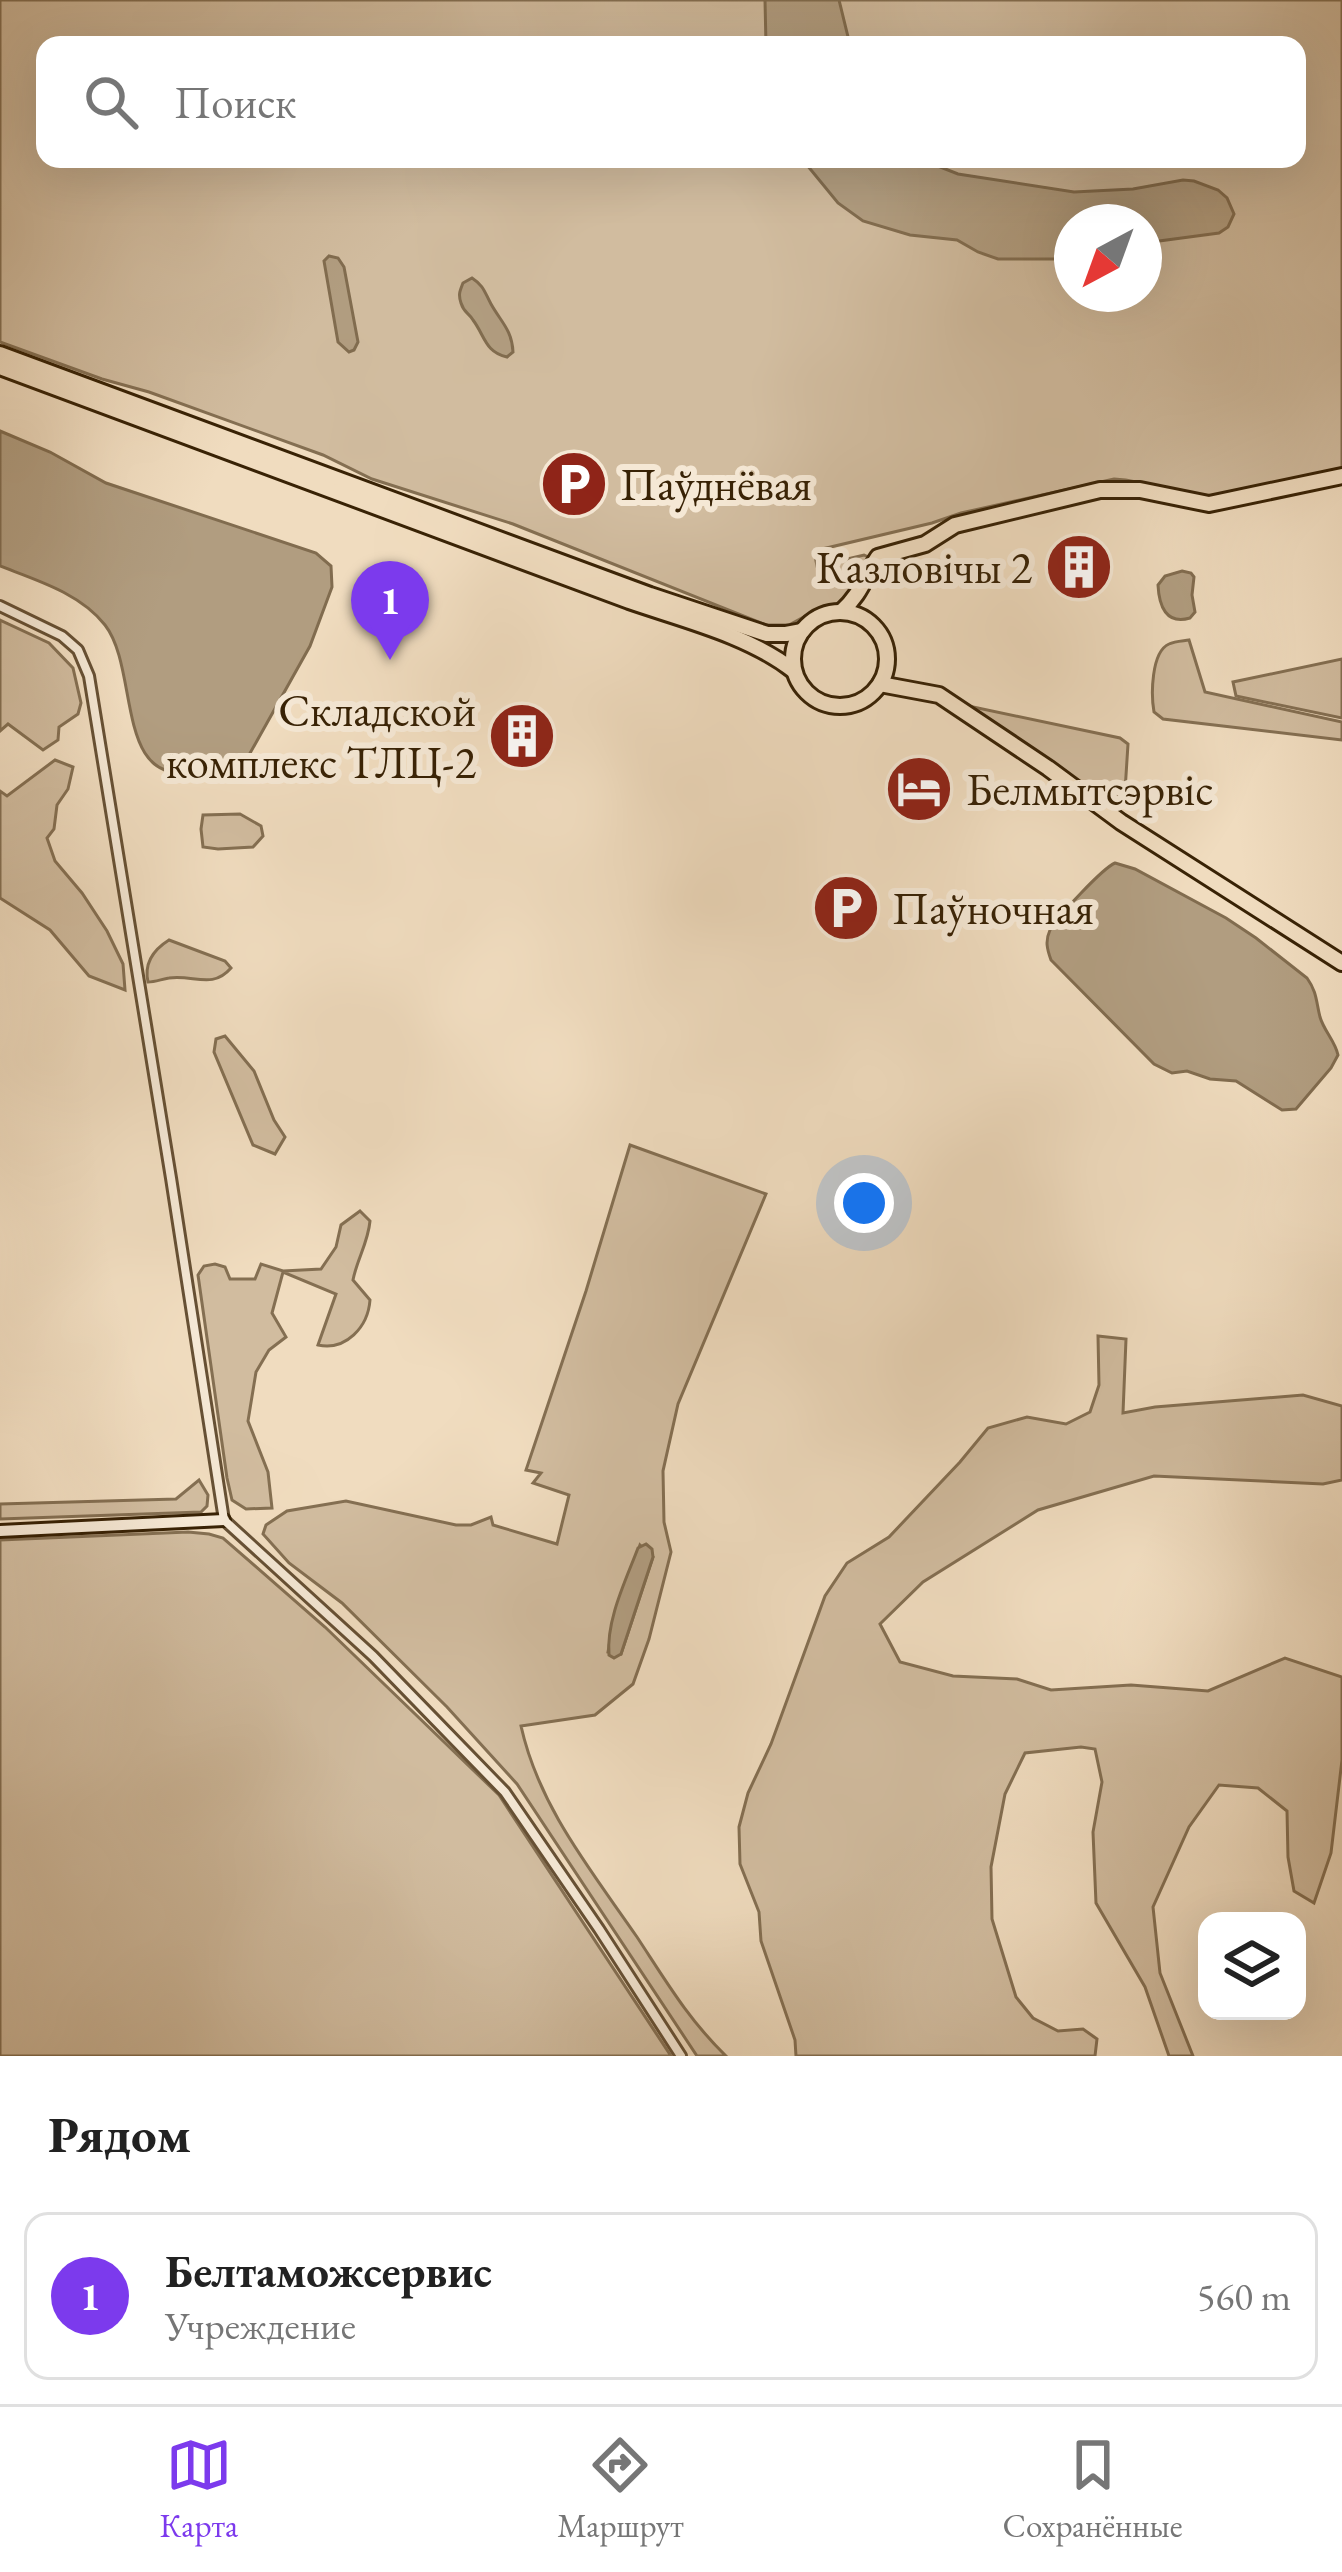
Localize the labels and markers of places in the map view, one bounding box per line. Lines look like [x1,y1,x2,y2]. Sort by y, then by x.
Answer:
parking icon: Паўднёвая [539,449,609,519]
place label: Паўднёвая [620,455,812,513]
building icon: Казловічы 2 [1044,532,1114,602]
place label: Казловічы 2 [816,538,1032,596]
pin: 1 [351,561,429,660]
place label: Складской комплекс ТЛЦ-2 [166,681,476,791]
building icon: Складской комплекс ТЛЦ-2 [487,701,557,771]
hotel icon: Белмытсэрвіс [884,754,954,824]
place label: Белмытсэрвіс [966,760,1213,818]
parking icon: Паўночная [811,873,881,943]
place label: Паўночная [892,879,1094,937]

